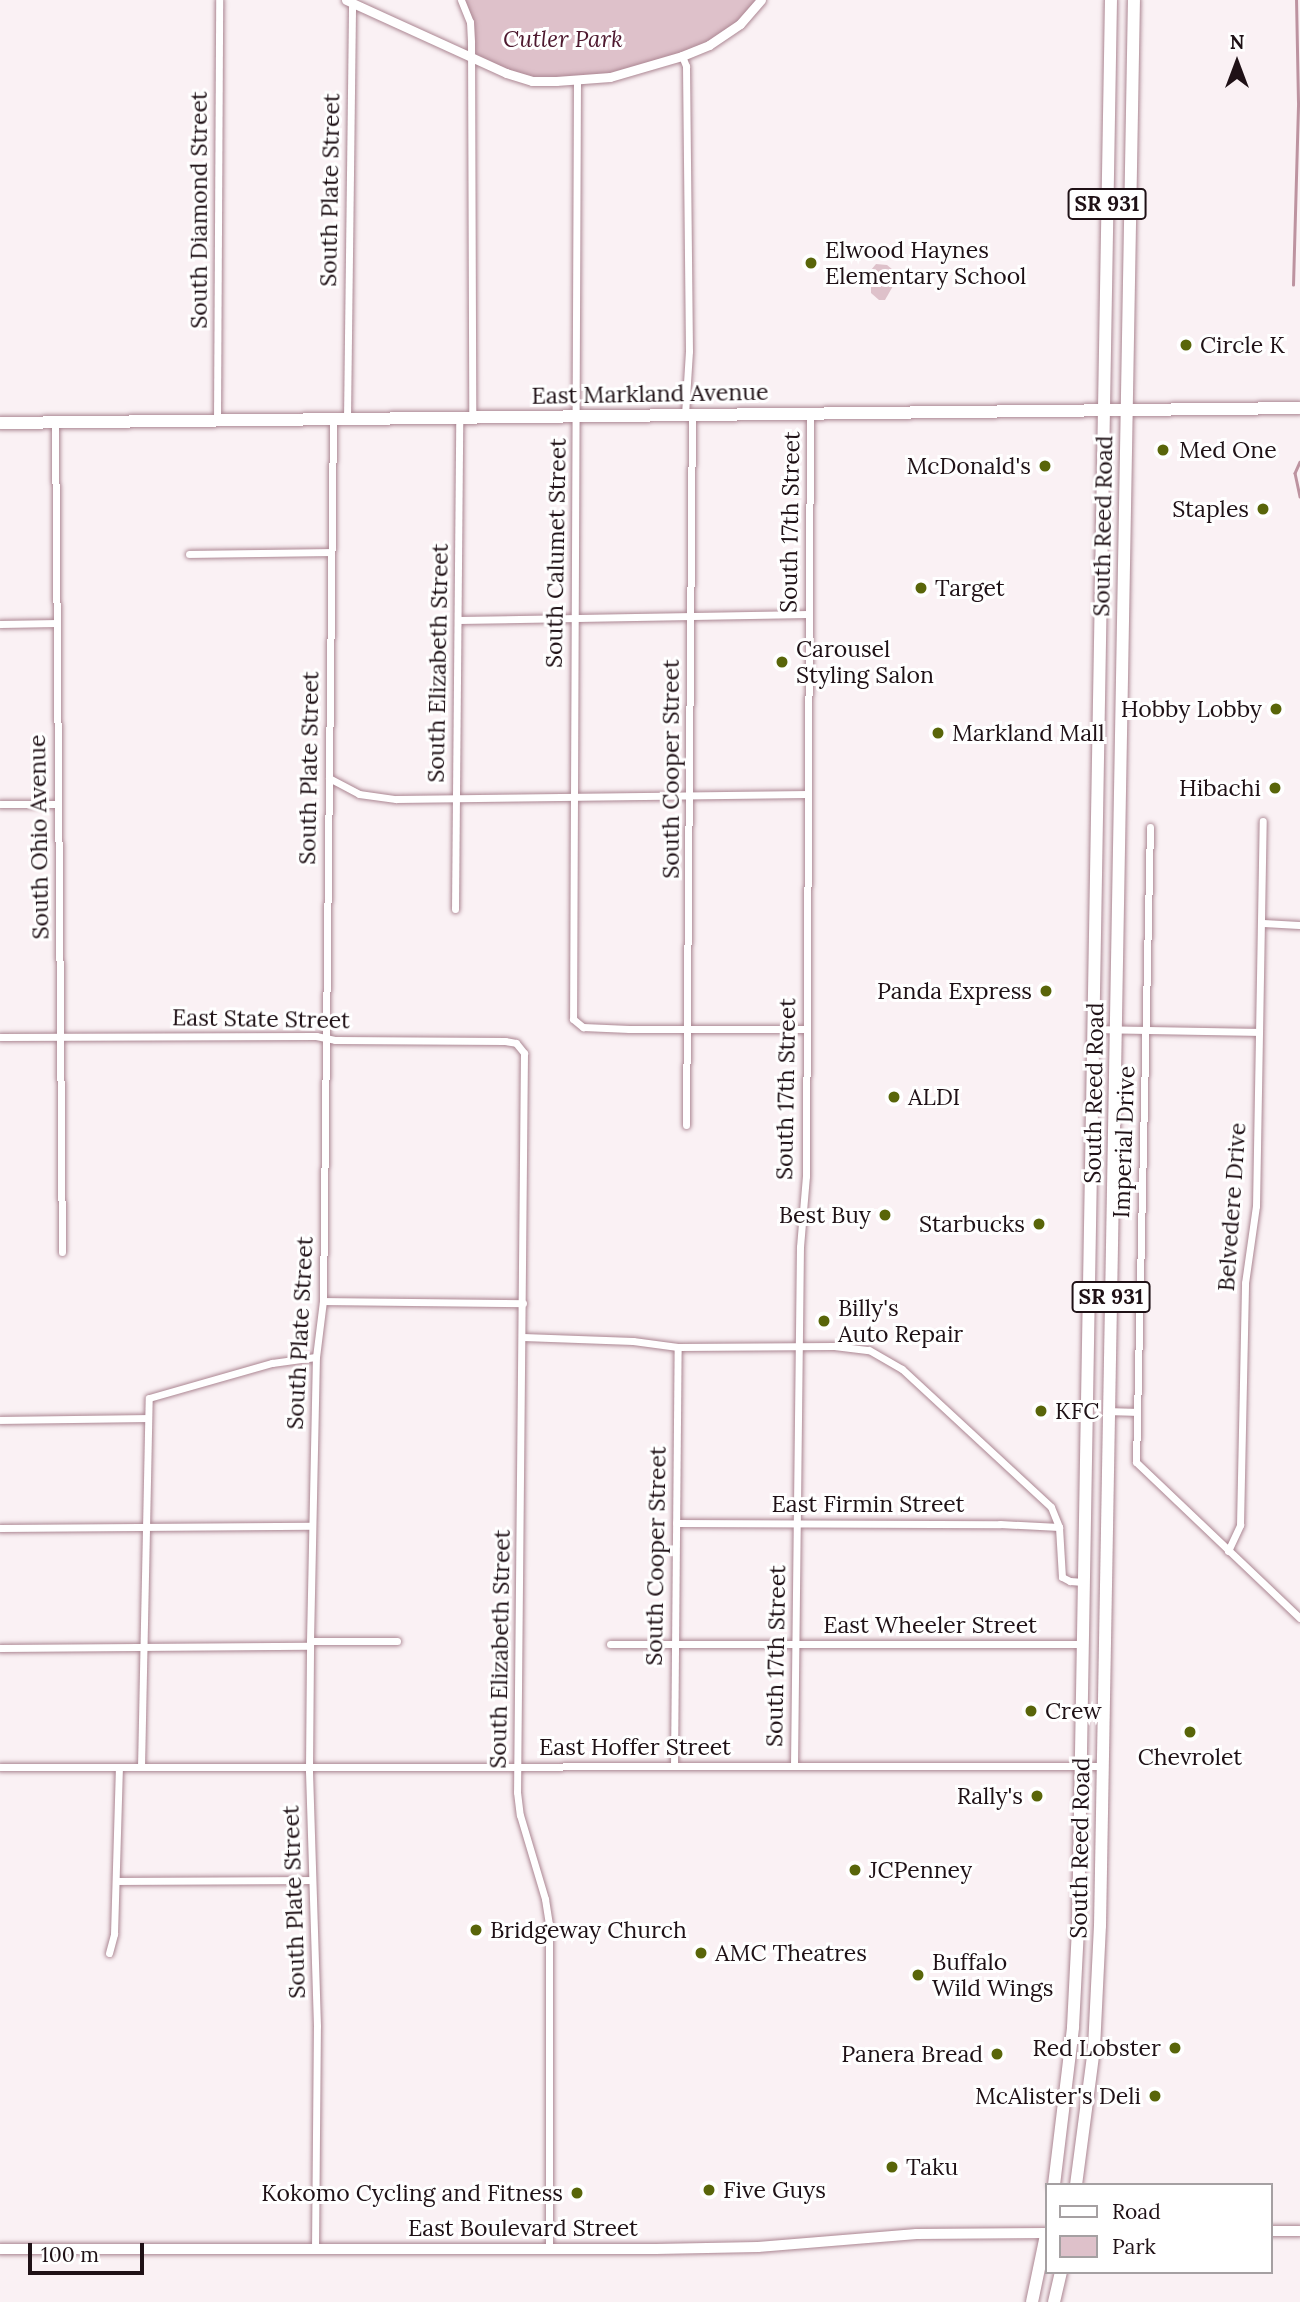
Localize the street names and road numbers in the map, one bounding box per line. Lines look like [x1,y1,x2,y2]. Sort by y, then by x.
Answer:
street label: South Diamond Street [185,91,213,329]
street label: South Plate Street [315,93,345,287]
road number: SR 931 [1067,186,1147,222]
street label: East Markland Avenue [531,378,769,410]
street label: South 17th Street [775,431,805,613]
street label: South Reed Road [1088,435,1118,617]
street label: South Calumet Street [540,438,572,668]
street label: South Elizabeth Street [422,543,454,783]
street label: South Cooper Street [657,659,685,879]
street label: South Plate Street [294,671,324,865]
street label: South Ohio Avenue [23,734,55,940]
street label: South 17th Street [771,998,801,1180]
street label: South Reed Road [1079,1002,1109,1184]
street label: East State Street [172,1004,350,1034]
street label: Imperial Drive [1108,1065,1140,1219]
street label: Belvedere Drive [1212,1122,1252,1292]
street label: South Plate Street [281,1236,319,1430]
road number: SR 931 [1071,1280,1151,1314]
street label: South Cooper Street [640,1446,672,1666]
street label: East Firmin Street [772,1490,964,1518]
street label: South Elizabeth Street [484,1529,516,1769]
street label: South 17th Street [761,1565,791,1747]
street label: East Wheeler Street [823,1611,1037,1639]
street label: East Hoffer Street [539,1733,731,1761]
street label: South Reed Road [1065,1757,1095,1939]
street label: South Plate Street [277,1805,311,1999]
street label: East Boulevard Street [408,2214,638,2242]

